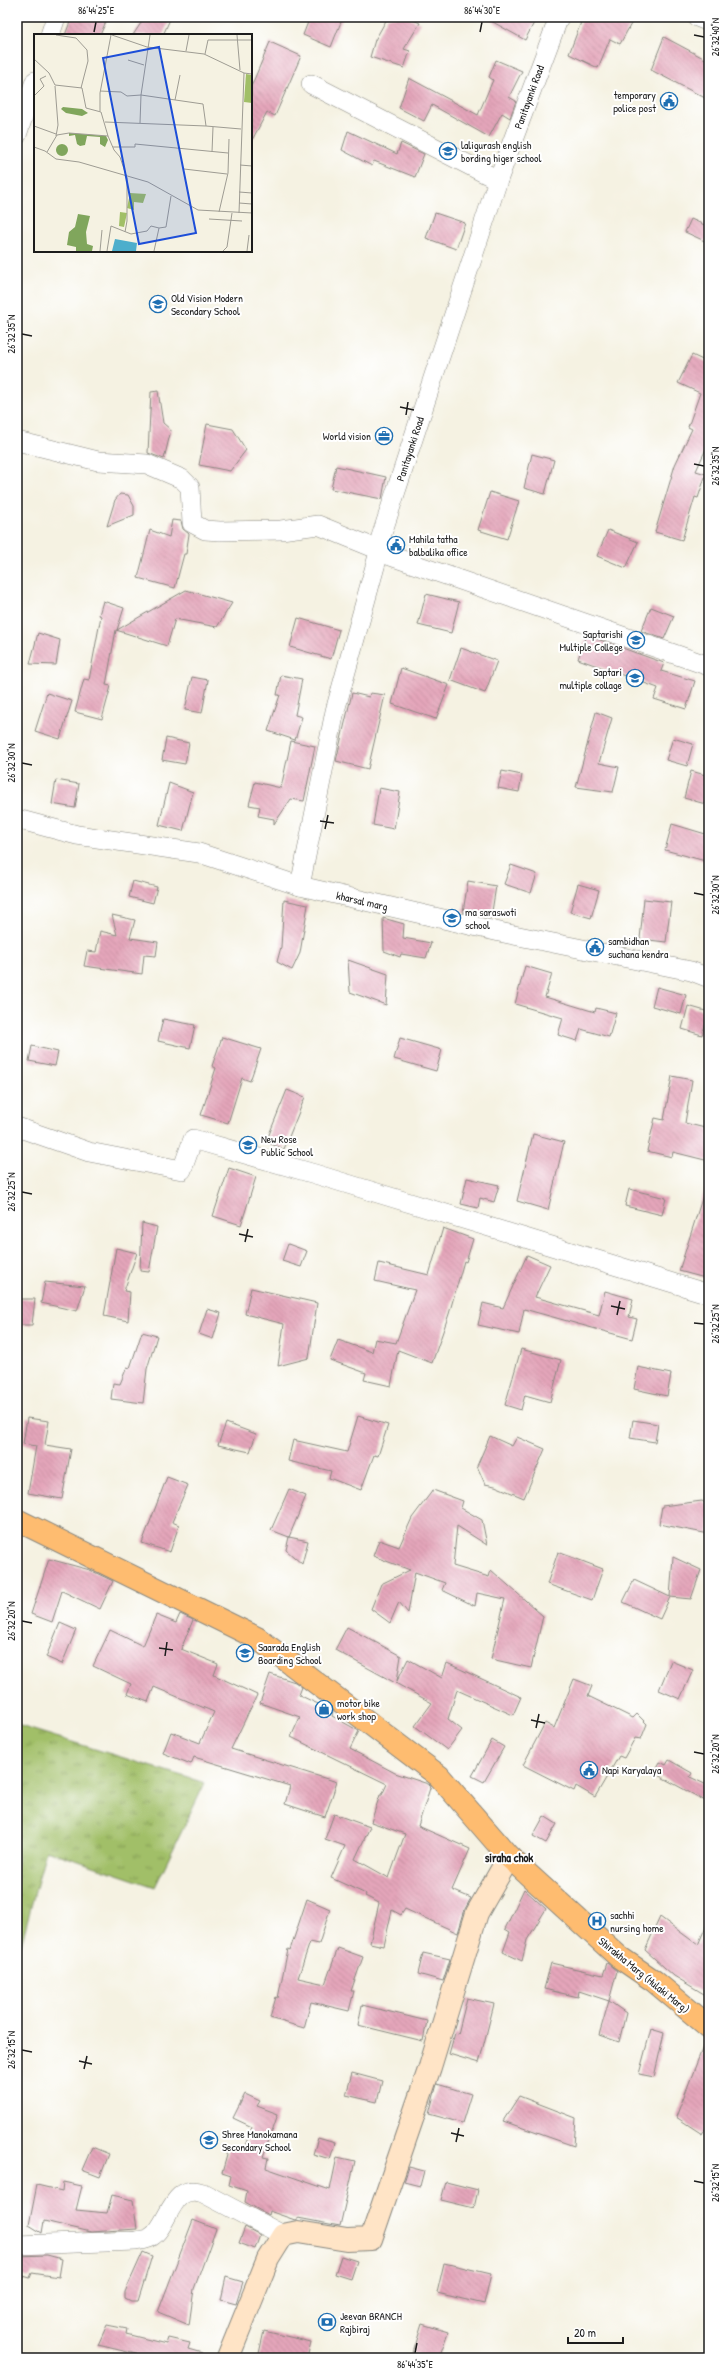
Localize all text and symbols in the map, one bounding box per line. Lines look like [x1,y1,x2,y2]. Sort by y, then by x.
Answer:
text: 86°44'25"E [78,4,115,17]
text: 86°44'30"E [464,4,501,17]
text: 26°32'40"N [709,18,722,56]
inset map [34,34,252,252]
street label: Panitayanki Road [511,63,547,131]
place label: temporary police post [613,88,656,115]
public building icon: temporary police post [659,91,679,111]
place label: laligurash english bording higer school [461,138,541,165]
school or university icon: laligurash english bording higer school [438,141,458,161]
place label: Old Vision Modern Secondary School [171,291,243,318]
school or university icon: Old Vision Modern Secondary School [148,294,168,314]
text: 26°32'35"N [5,315,18,353]
street label: Panitayanki Road [393,414,427,483]
office icon: World vision [374,426,394,446]
place label: World vision [323,429,371,443]
text: 26°32'35"N [709,447,722,485]
place label: Mahila tatha balbalika office [409,532,468,559]
public building icon: Mahila tatha balbalika office [386,535,406,555]
place label: Saptarishi Multiple College [559,627,624,654]
school or university icon: Saptarishi Multiple College [626,630,646,650]
place label: Saptari multiple collage [559,665,623,692]
school or university icon: Saptari multiple collage [625,668,645,688]
text: 26°32'30"N [5,743,18,783]
text: 26°32'30"N [709,875,722,915]
street label: kharsal marg [335,888,389,914]
place label: ma saraswoti school [465,905,516,932]
school or university icon: ma saraswoti school [442,908,462,928]
place label: sambidhan suchana kendra [608,934,669,961]
public building icon: sambidhan suchana kendra [585,937,605,957]
place label: New Rose Public School [261,1132,313,1159]
school or university icon: New Rose Public School [238,1135,258,1155]
text: 26°32'25"N [5,1172,18,1212]
text: 26°32'25"N [709,1304,722,1344]
text: 26°32'20"N [5,1601,18,1641]
place label: Saarada English Boarding School [258,1640,322,1667]
school or university icon: Saarada English Boarding School [235,1643,255,1663]
place label: motor bike work shop [337,1696,380,1723]
shop icon: motor bike work shop [314,1699,334,1719]
text: 26°32'20"N [709,1734,722,1774]
public building icon: Napi Karyalaya [579,1760,599,1780]
place label: Napi Karyalaya [602,1763,662,1777]
district label: siraha chok [485,1849,533,1866]
place label: sachhi nursing home [610,1908,664,1935]
hospital icon: sachhi nursing home [587,1911,607,1931]
street label: Shirakha Marg (Hulaki Marg) [596,1934,692,2016]
text: 26°32'15"N [5,2031,18,2069]
place label: Shree Manokamana Secondary School [222,2127,298,2154]
school or university icon: Shree Manokamana Secondary School [199,2130,219,2150]
text: 26°32'15"N [709,2164,722,2202]
place label: Jeevan BRANCH Rajbiraj [340,2309,402,2336]
bank icon: Jeevan BRANCH Rajbiraj [317,2312,337,2332]
scale bar [568,2319,623,2345]
text: 20 m [574,2324,596,2341]
text: 86°44'35"E [397,2358,434,2371]

